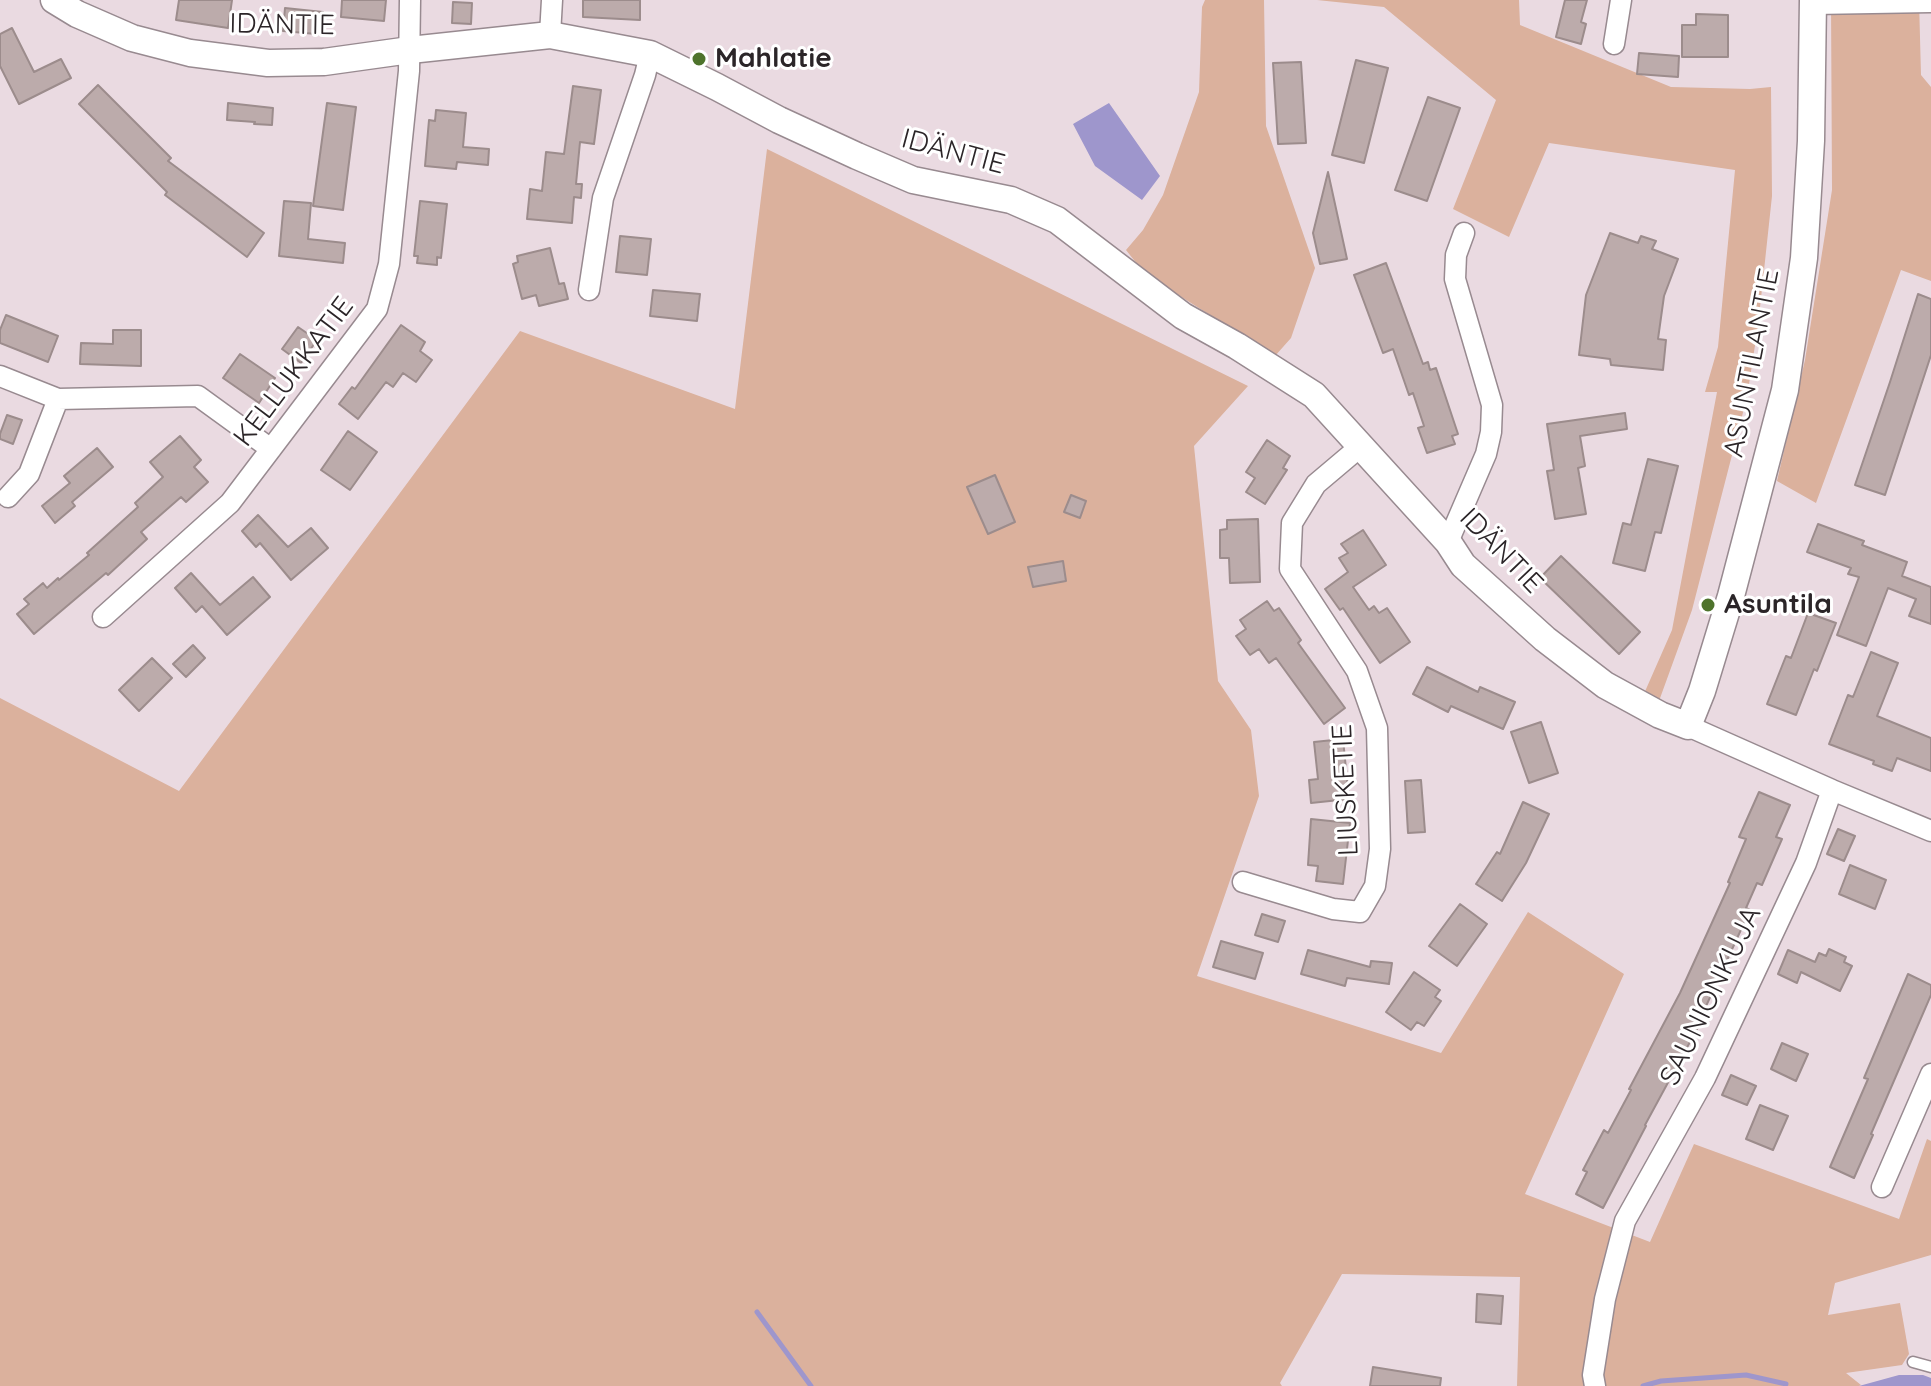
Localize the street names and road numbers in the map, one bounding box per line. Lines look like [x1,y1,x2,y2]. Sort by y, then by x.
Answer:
street label: IDÄNTIE [229,7,335,43]
street label: IDÄNTIE [898,122,1008,182]
street label: ASUNTILANTIE [1717,266,1787,460]
street label: KELLUKKATIE [227,291,361,453]
street label: IDÄNTIE [1452,501,1550,601]
street label: LIUSKETIE [1326,723,1366,857]
street label: SAUNIONKUJA [1653,901,1769,1091]

